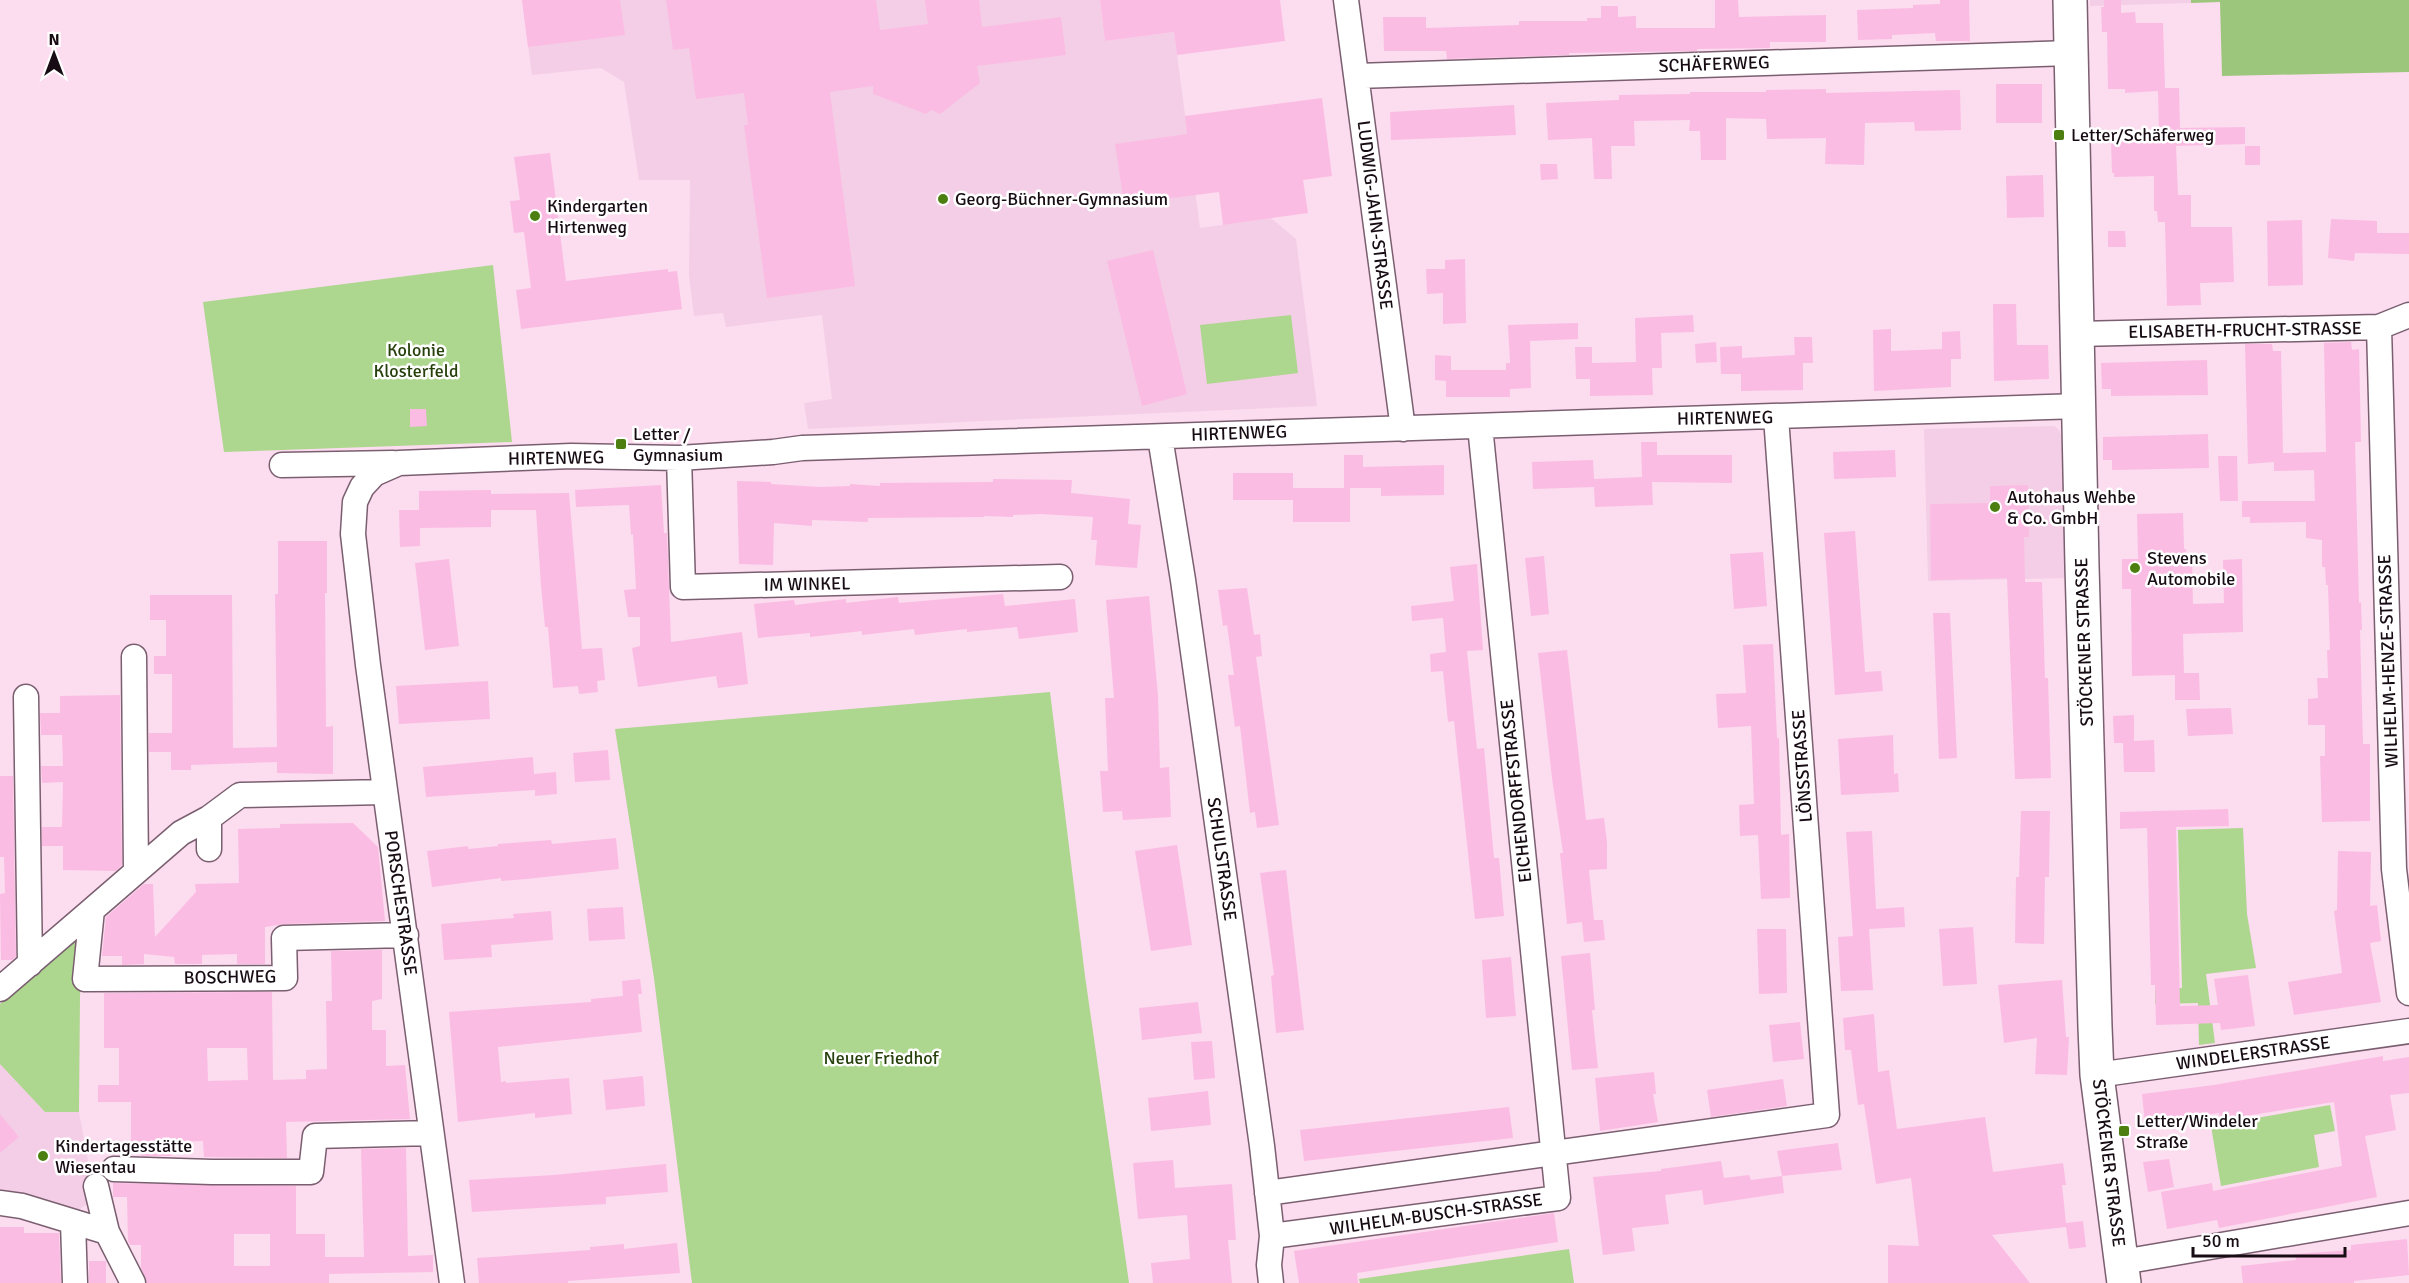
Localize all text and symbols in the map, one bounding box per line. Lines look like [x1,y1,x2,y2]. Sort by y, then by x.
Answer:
north arrow [24,24,84,84]
text: N [48,30,60,50]
street label: SCHÄFERWEG [1658,51,1770,77]
street label: LUDWIG-JAHN-STRASSE [1352,119,1398,311]
place label: Letter/Schäferweg [2071,124,2214,146]
marker: Letter/Schäferweg [2052,128,2066,142]
place label: Georg-Büchner-Gymnasium [955,188,1168,210]
marker: Georg-Büchner-Gymnasium [936,192,950,206]
place label: Kindergarten Hirtenweg [547,195,648,238]
marker: Kindergarten Hirtenweg [528,209,542,223]
street label: ELISABETH-FRUCHT-STRASSE [2128,317,2362,343]
park label: Kolonie Klosterfeld [374,339,458,382]
street label: HIRTENWEG [1677,406,1773,430]
street label: HIRTENWEG [1191,420,1287,446]
place label: Letter / Gymnasium [633,423,723,466]
marker: Letter / Gymnasium [614,437,628,451]
street label: HIRTENWEG [508,446,604,470]
place label: Autohaus Wehbe & Co. GmbH [2007,486,2136,529]
marker: Autohaus Wehbe & Co. GmbH [1988,500,2002,514]
place label: Stevens Automobile [2147,547,2235,590]
street label: WILHELM-HENZE-STRASSE [2373,554,2403,768]
street label: STÖCKENER STRASSE [2070,557,2098,727]
marker: Stevens Automobile [2128,561,2142,575]
street label: IM WINKEL [763,572,851,596]
street label: EICHENDORFFSTRASSE [1495,698,1537,884]
street label: LÖNSSTRASSE [1787,709,1817,823]
street label: SCHULSTRASSE [1202,796,1242,922]
street label: PORSCHESTRASSE [380,829,422,977]
street label: BOSCHWEG [184,965,276,989]
street label: WINDELERSTRASSE [2175,1031,2331,1075]
park label: Neuer Friedhof [823,1047,939,1069]
street label: STÖCKENER STRASSE [2088,1078,2130,1248]
place label: Letter/Windeler Straße [2136,1110,2258,1153]
marker: Letter/Windeler Straße [2117,1124,2131,1138]
place label: Kindertagesstätte Wiesentau [55,1135,192,1178]
marker: Kindertagesstätte Wiesentau [36,1149,50,1163]
street label: WILHELM-BUSCH-STRASSE [1328,1188,1544,1240]
scale bar [2193,1220,2344,1258]
text: 50 m [2202,1230,2240,1252]

